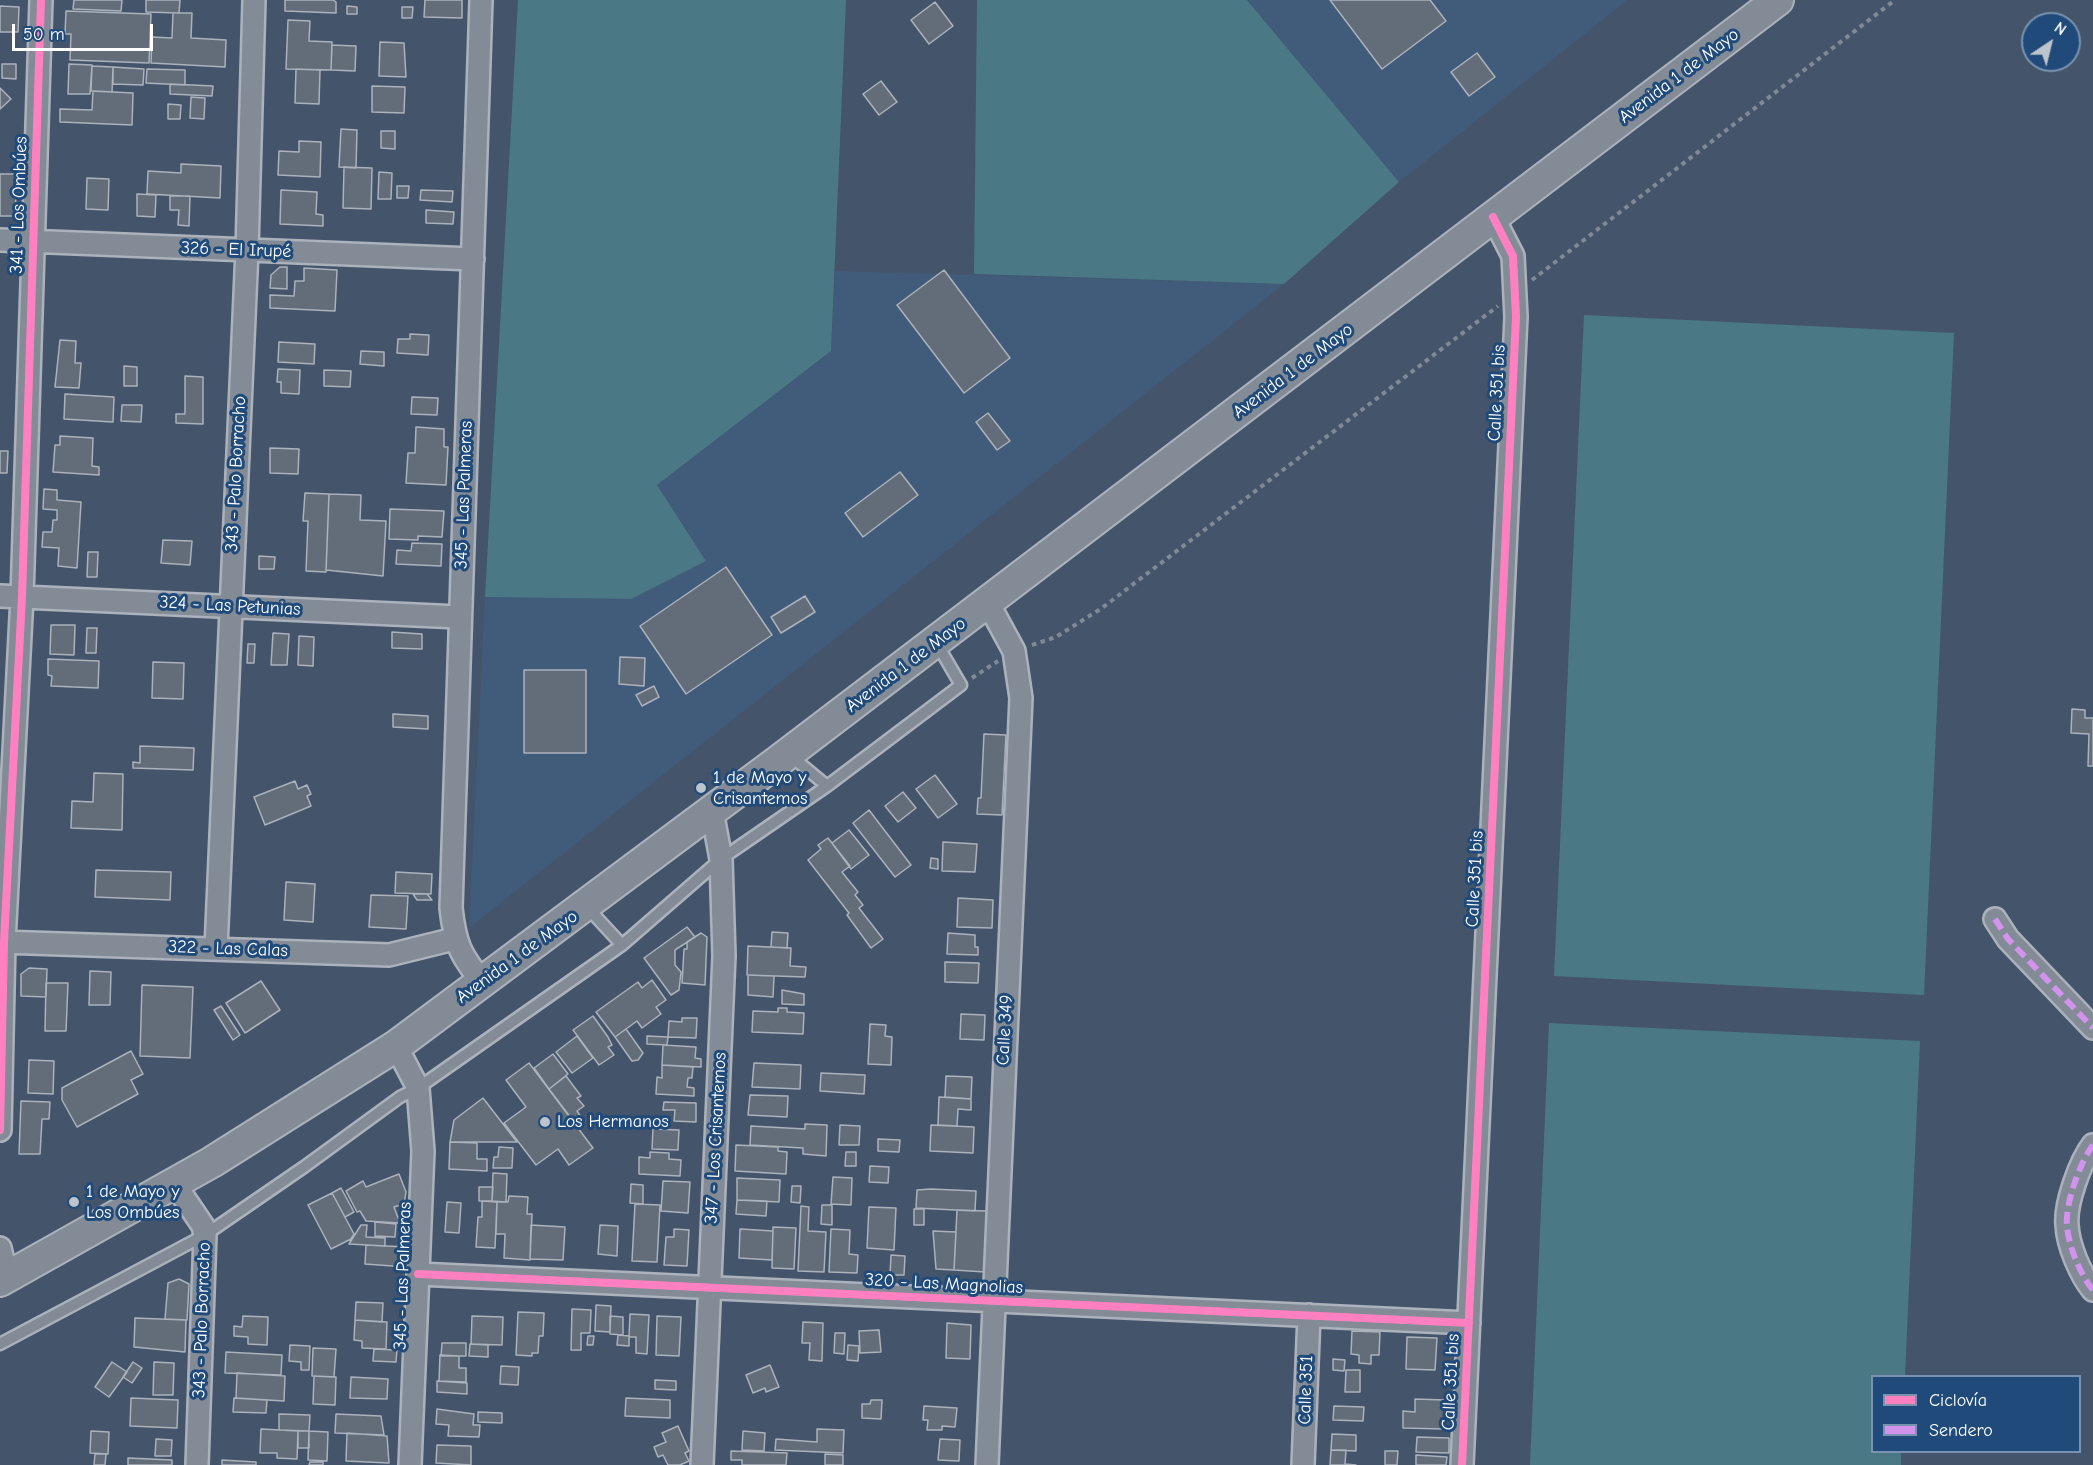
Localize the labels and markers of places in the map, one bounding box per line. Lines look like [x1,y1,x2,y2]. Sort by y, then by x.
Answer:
place label: 1 de Mayo y Crisantemos [713,767,807,810]
marker: 1 de Mayo y Crisantemos [694,781,708,795]
place label: Los Hermanos [557,1111,669,1133]
marker: Los Hermanos [538,1115,552,1129]
place label: 1 de Mayo y Los Ombúes [86,1181,179,1224]
marker: 1 de Mayo y Los Ombúes [67,1195,81,1209]

